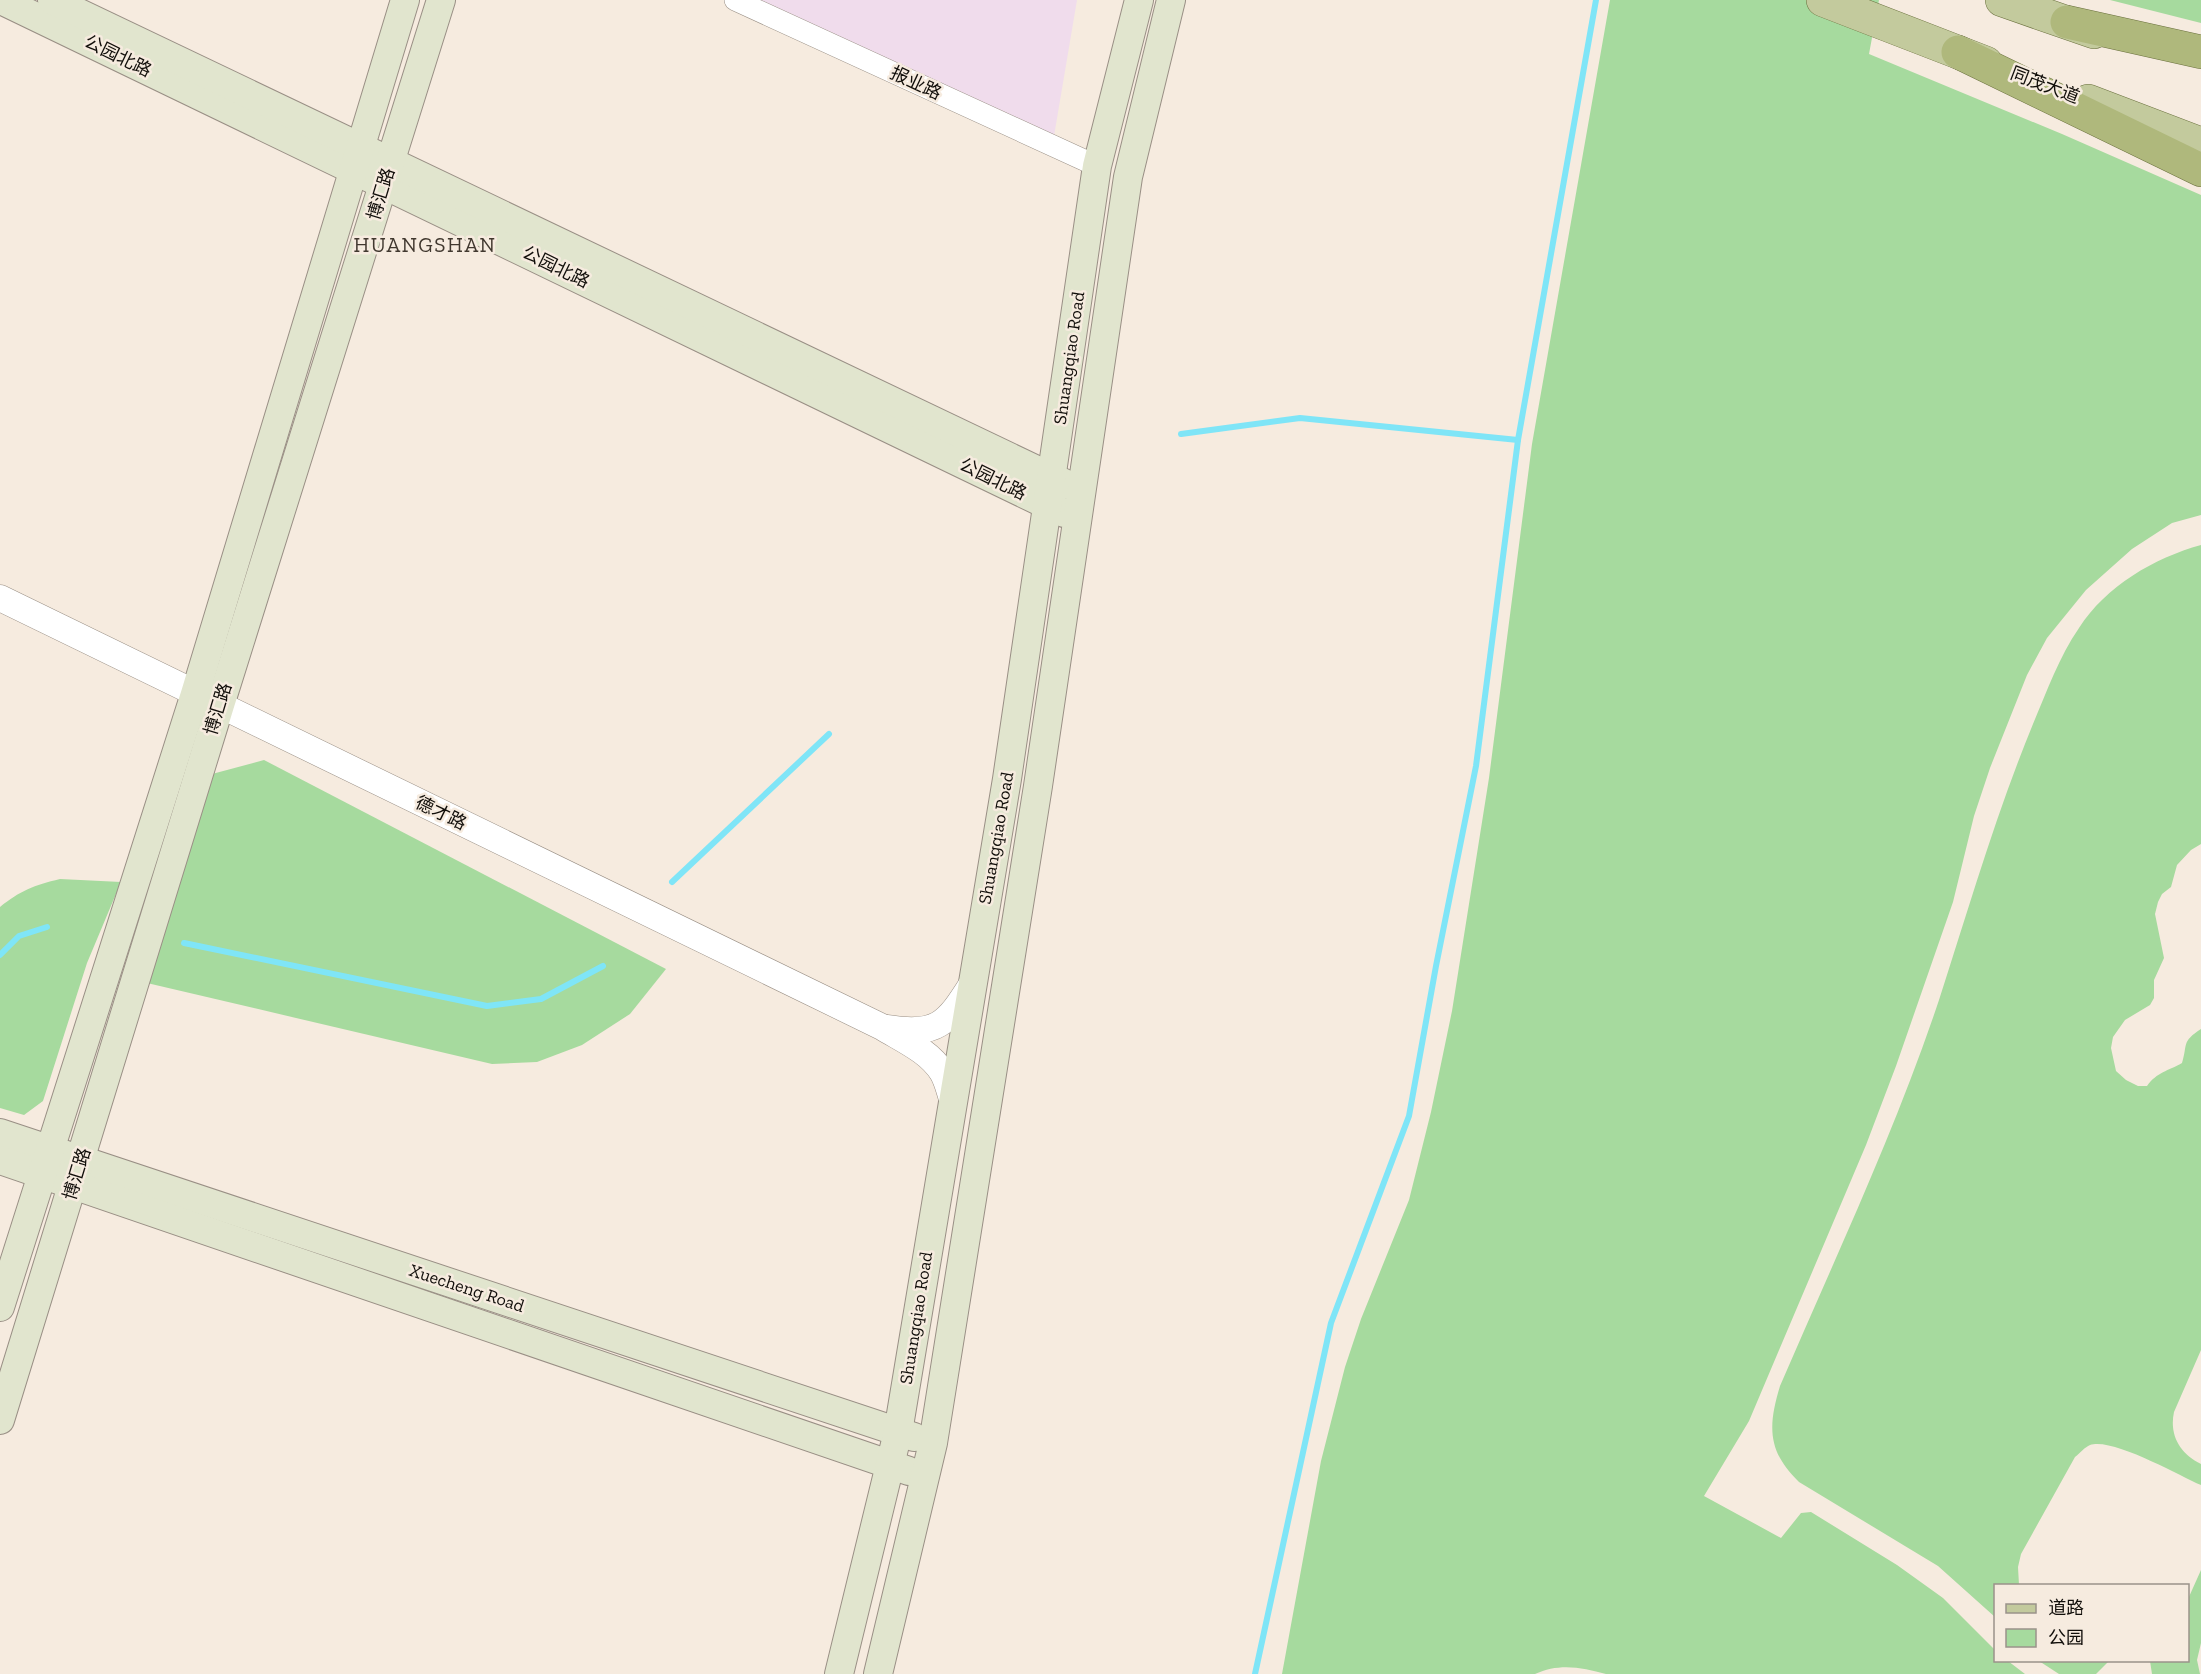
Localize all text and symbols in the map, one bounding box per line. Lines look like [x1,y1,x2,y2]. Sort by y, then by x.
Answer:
street label: 公园北路 [81,30,155,82]
street label: 报业路 [887,62,945,104]
street label: 同茂大道 [2007,62,2083,108]
street label: 博汇路 [363,165,399,223]
district label: HUANGSHAN [353,232,497,257]
street label: 公园北路 [519,241,593,293]
street label: Shuangqiao Road [1049,290,1089,426]
street label: 公园北路 [956,453,1030,505]
street label: 博汇路 [200,680,236,738]
street label: Shuangqiao Road [974,770,1018,906]
street label: 德才路 [412,791,470,835]
street label: 博汇路 [59,1145,95,1203]
street label: Shuangqiao Road [895,1250,937,1386]
street label: Xuecheng Road [407,1259,527,1317]
legend [1994,1584,2189,1662]
text: 道路 [2048,1597,2084,1619]
text: 公园 [2048,1627,2084,1649]

